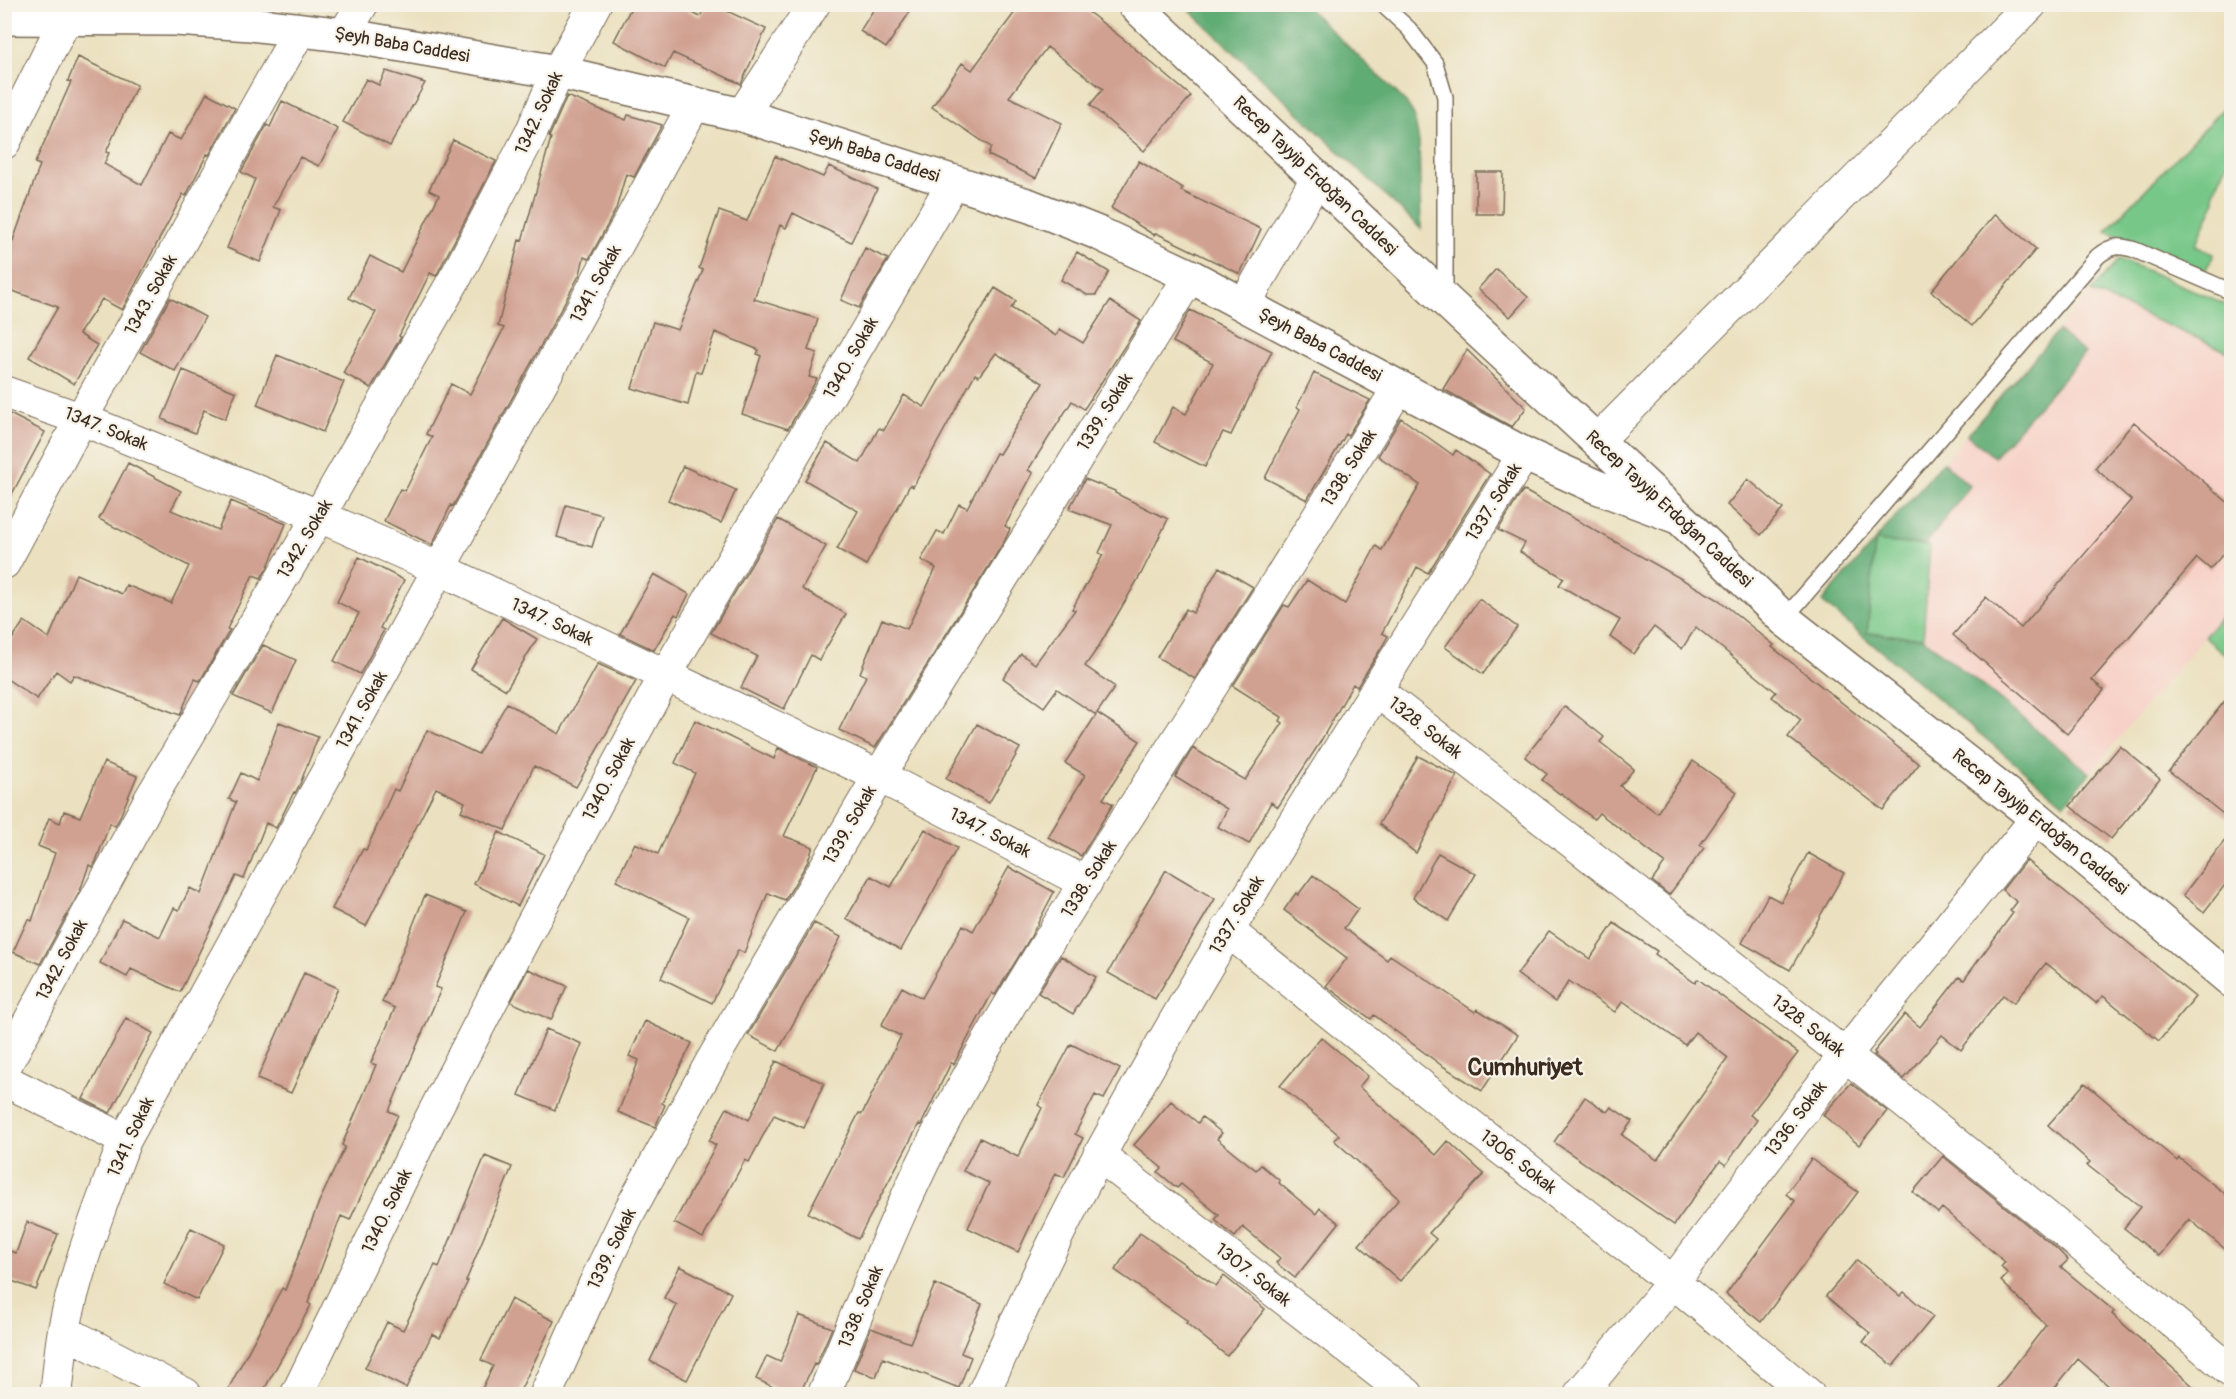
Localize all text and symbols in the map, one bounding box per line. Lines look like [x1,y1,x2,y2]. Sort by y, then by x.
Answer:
street label: Şeyh Baba Caddesi [333,22,471,68]
street label: 1342. Sokak [510,67,568,158]
street label: Recep Tayyip Erdoğan Caddesi [1228,91,1402,261]
street label: Şeyh Baba Caddesi [805,124,943,188]
street label: 1341. Sokak [565,240,627,327]
street label: 1343. Sokak [119,250,183,339]
street label: Şeyh Baba Caddesi [1254,303,1386,387]
street label: 1340. Sokak [818,312,884,403]
street label: 1339. Sokak [1072,368,1138,455]
street label: 1347. Sokak [61,402,152,456]
street label: 1338. Sokak [1316,424,1382,511]
street label: Recep Tayyip Erdoğan Caddesi [1581,425,1757,593]
street label: 1337. Sokak [1461,458,1527,545]
street label: 1342. Sokak [272,495,338,583]
street label: 1347. Sokak [507,593,597,651]
street label: 1341. Sokak [331,666,393,753]
street label: 1328. Sokak [1383,692,1467,764]
street label: 1340. Sokak [577,733,641,825]
street label: Recep Tayyip Erdoğan Caddesi [1947,744,2133,900]
street label: 1339. Sokak [818,781,882,869]
street label: 1347. Sokak [945,803,1035,864]
street label: 1338. Sokak [1056,835,1122,922]
street label: 1337. Sokak [1204,871,1270,959]
street label: 1342. Sokak [31,915,93,1005]
street label: 1328. Sokak [1766,990,1850,1062]
district label: Cumhuriyet [1467,1053,1584,1082]
street label: 1336. Sokak [1760,1076,1832,1161]
street label: 1341. Sokak [102,1093,160,1181]
street label: 1306. Sokak [1475,1125,1561,1199]
street label: 1340. Sokak [357,1165,418,1257]
street label: 1339. Sokak [582,1204,642,1293]
street label: 1307. Sokak [1210,1238,1296,1312]
street label: 1338. Sokak [833,1262,889,1352]

